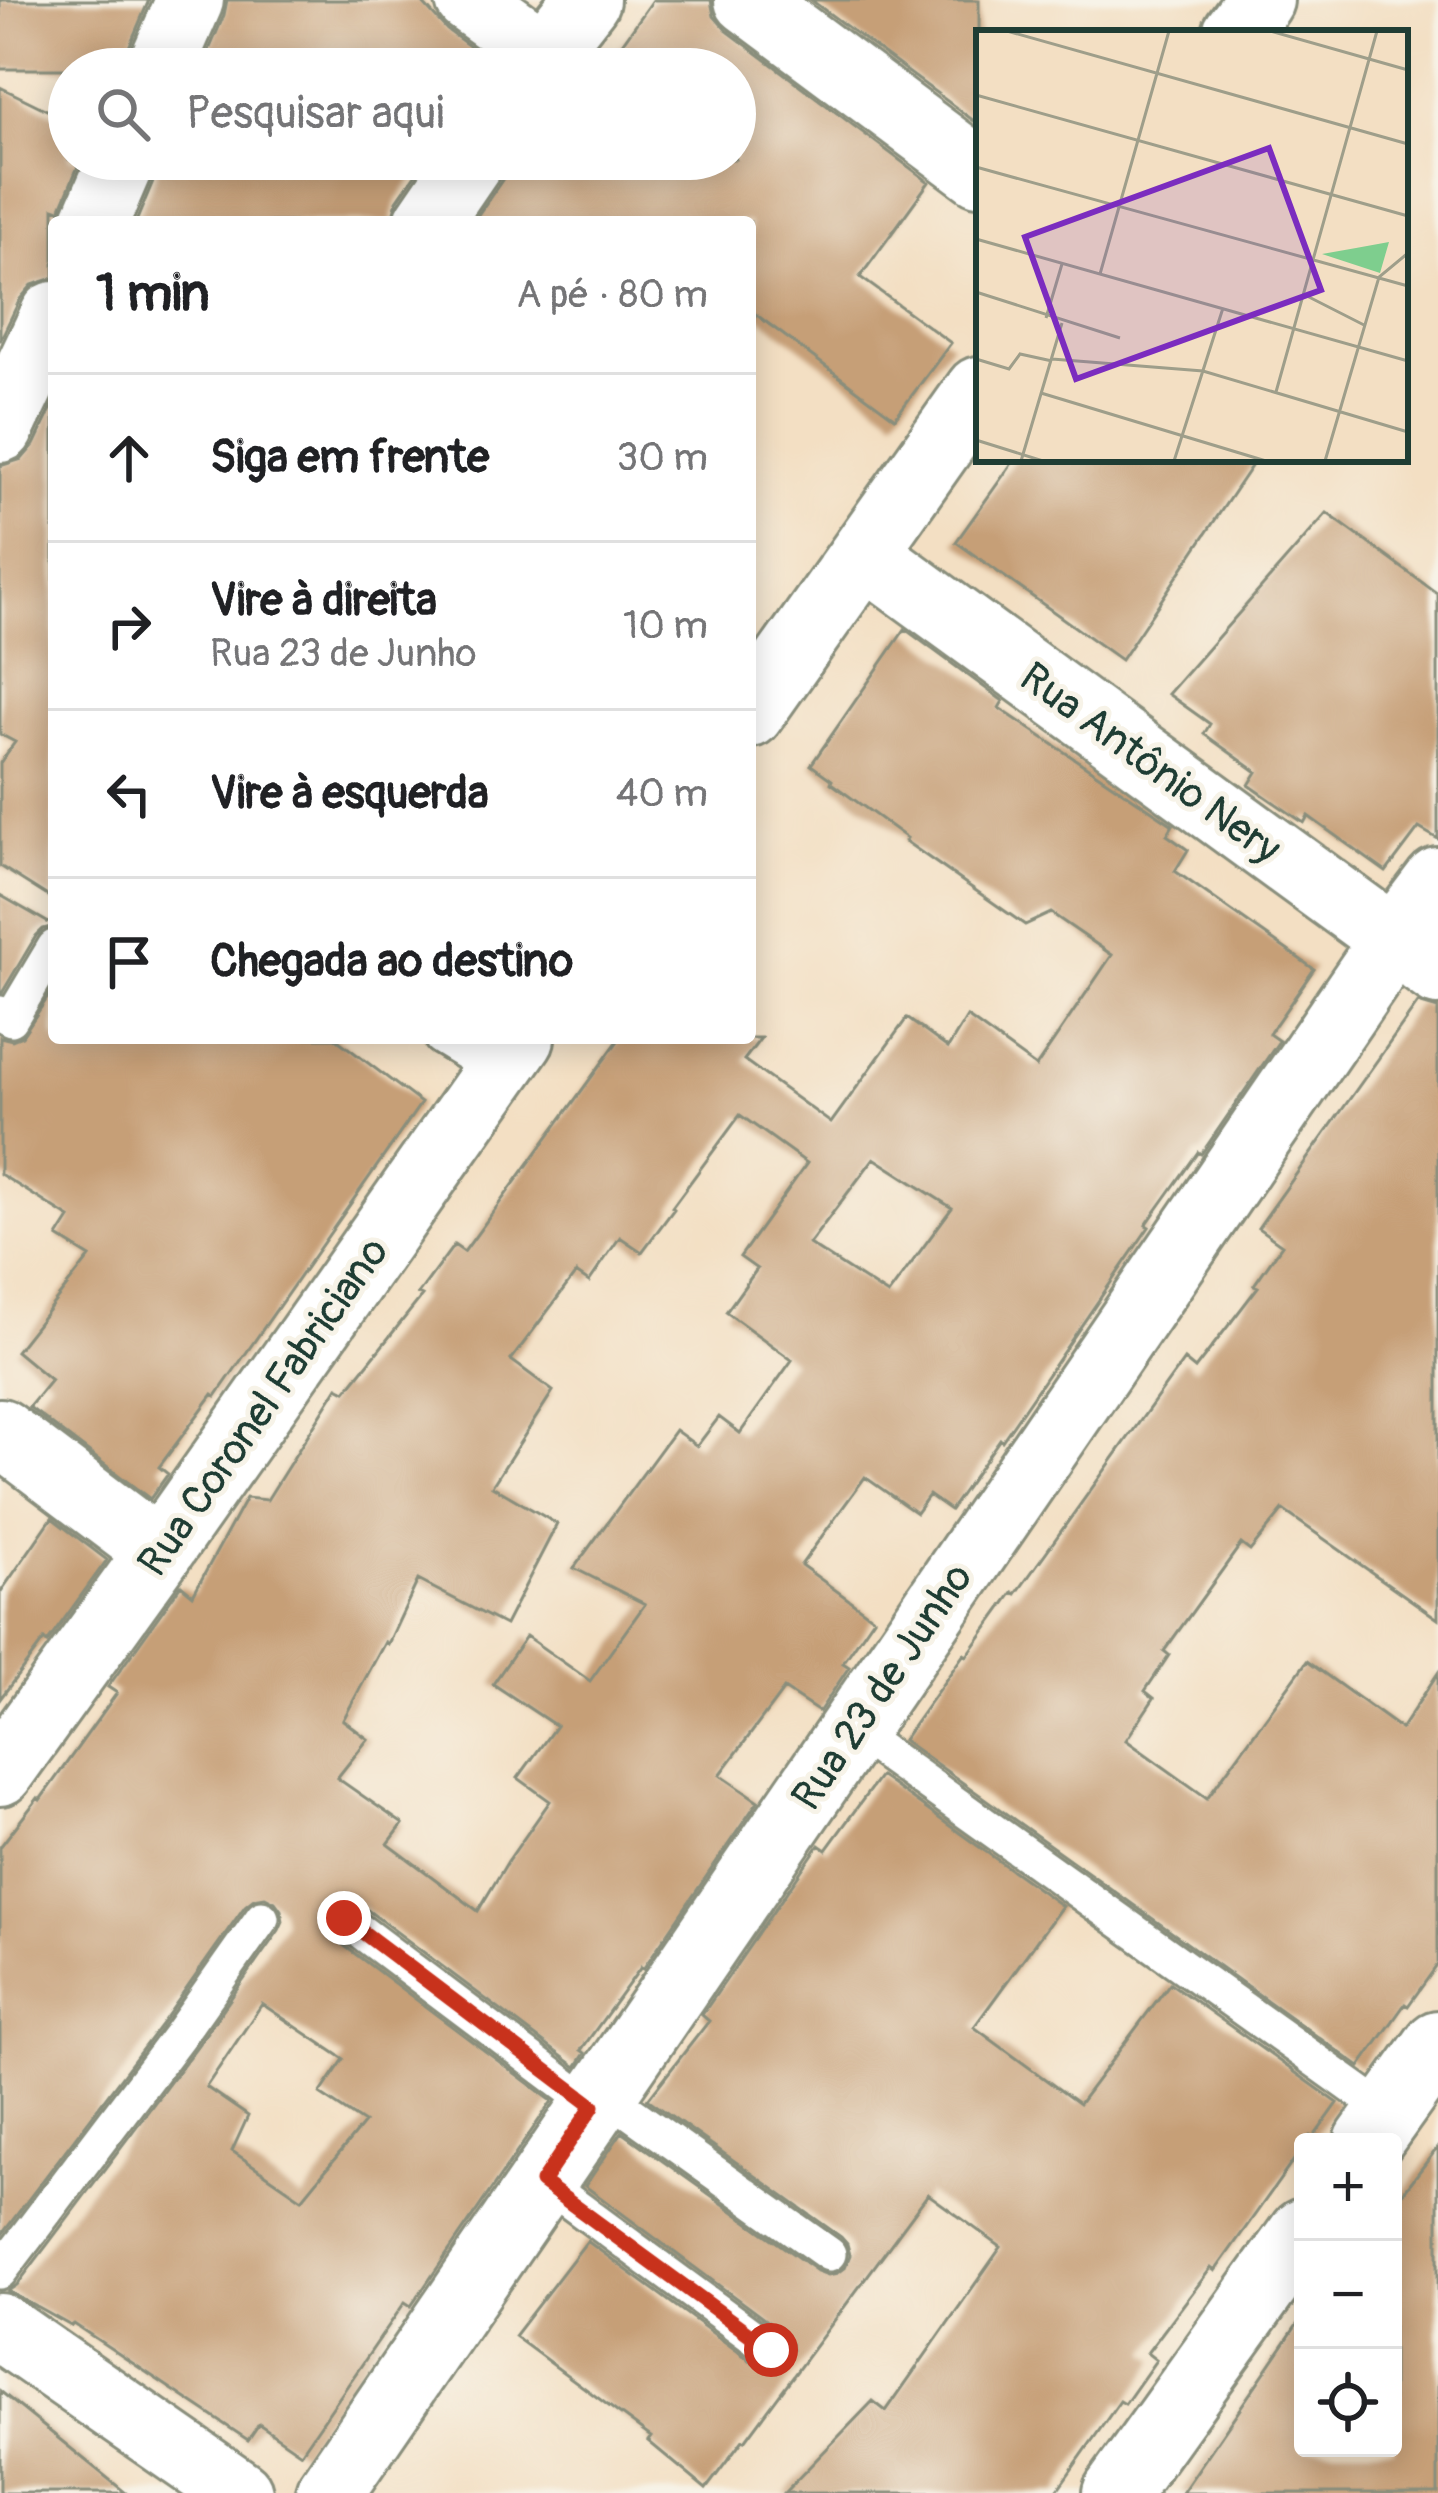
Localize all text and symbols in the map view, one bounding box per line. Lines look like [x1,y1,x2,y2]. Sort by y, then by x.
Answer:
inset map [976,30,1408,462]
search box [48,48,756,180]
icon: search [90,81,156,147]
text: Pesquisar aqui [186,86,444,142]
text: 1 min [96,262,210,326]
text: A pé · 80 m [516,270,708,319]
icon: ahead [96,425,162,491]
text: Siga em frente [210,430,489,486]
text: 30 m [617,433,708,482]
text: Vire à direita [210,573,437,629]
icon: right [96,593,162,659]
text: 10 m [623,601,708,650]
text: Rua 23 de Junho [210,629,476,678]
street label: Rua Antônio Nery [1009,652,1290,876]
icon: left [96,761,162,827]
text: Vire à esquerda [210,766,489,822]
text: 40 m [616,769,708,818]
icon: arrive [96,929,162,995]
text: Chegada ao destino [210,934,573,990]
street label: Rua Coronel Fabriciano [127,1228,400,1587]
street label: Rua 23 de Junho [781,1554,984,1821]
route end [317,1891,371,1945]
map controls [1294,2133,1402,2457]
button: + [1294,2133,1402,2241]
button: − [1294,2241,1402,2349]
route start [744,2323,798,2377]
button: locate [1294,2349,1402,2457]

